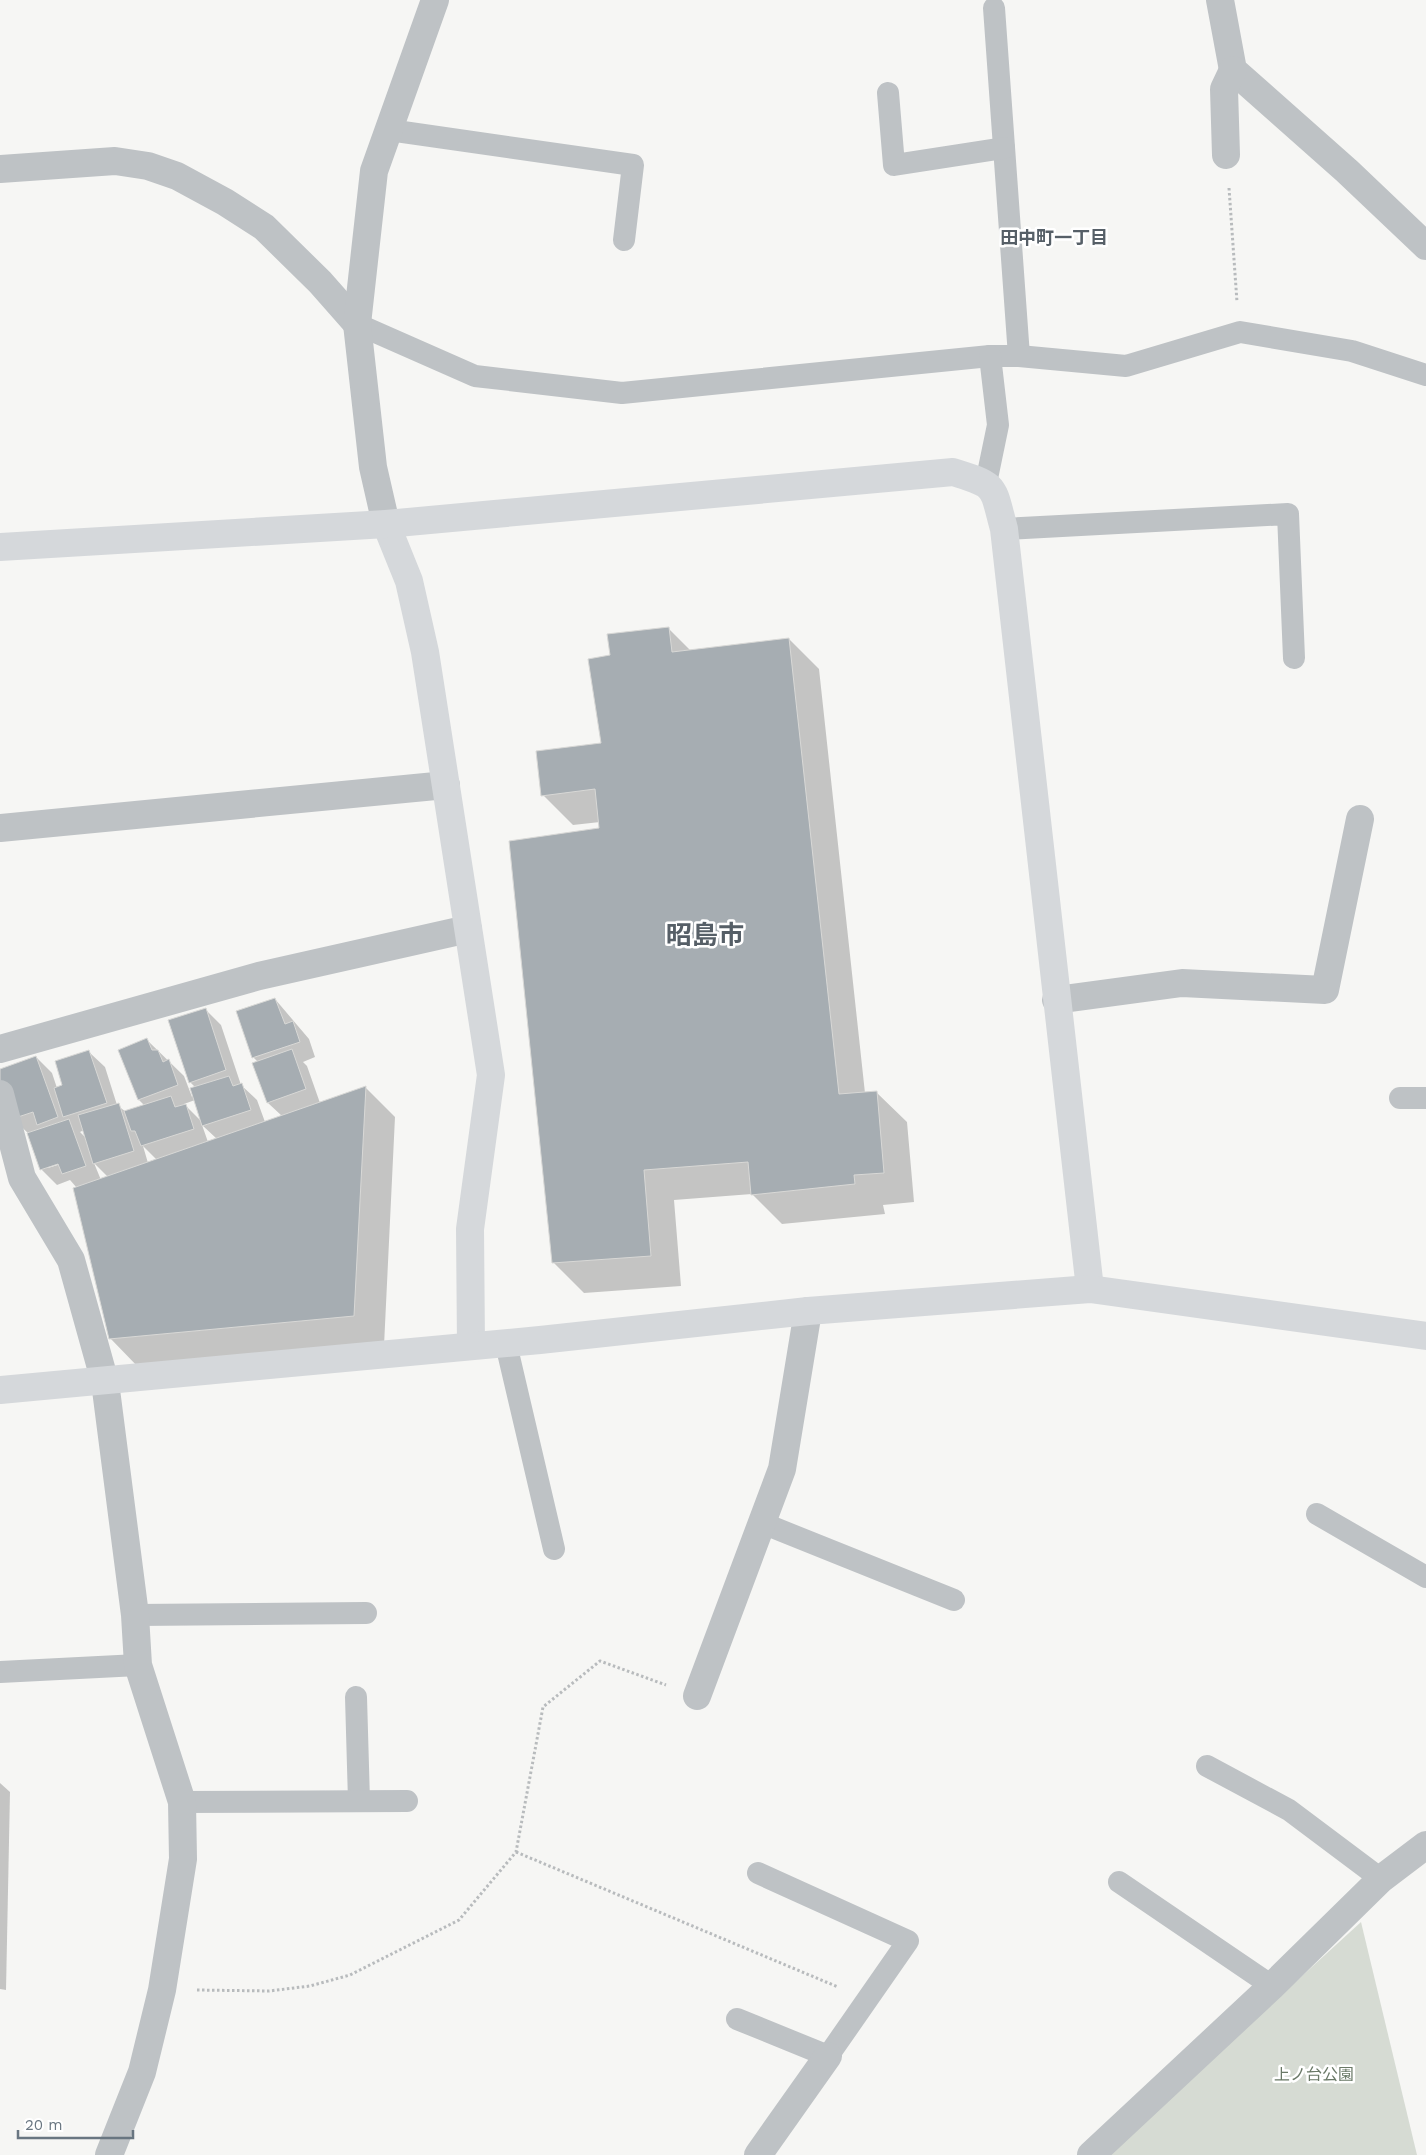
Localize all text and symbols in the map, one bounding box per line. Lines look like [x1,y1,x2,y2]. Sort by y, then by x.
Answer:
district label: 田中町一丁目 [1000,227,1108,248]
district label: 昭島市 [666,920,744,950]
park label: 上ノ台公園 [1274,2065,1354,2084]
scale bar [18,2108,132,2140]
text: 20 m [25,2116,63,2134]

